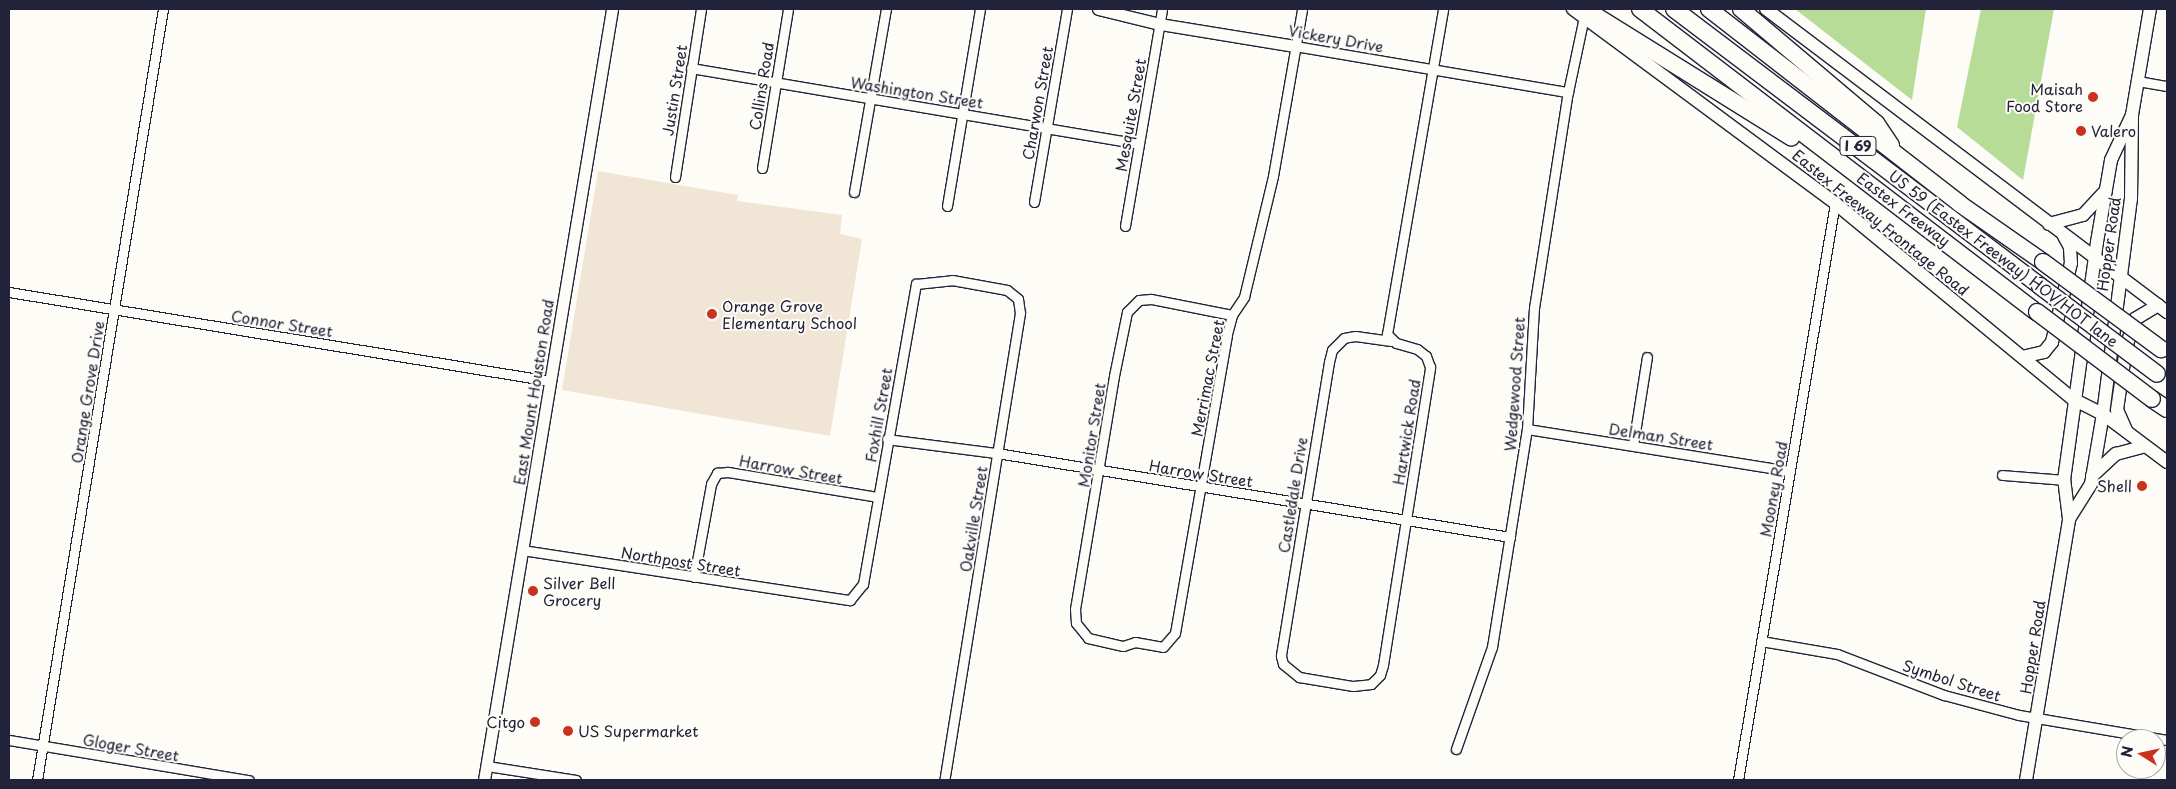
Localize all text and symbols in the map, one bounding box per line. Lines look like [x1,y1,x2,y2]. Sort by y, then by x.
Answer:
street label: Vickery Drive [1287,21,1385,55]
street label: Collins Road [745,41,777,131]
street label: Justin Street [658,43,690,137]
street label: Charwon Street [1018,45,1056,161]
street label: Mesquite Street [1111,57,1149,173]
street label: Washington Street [850,73,984,111]
place label: Maisah Food Store [2006,79,2083,114]
marker: Maisah Food Store [2087,91,2099,103]
place label: Valero [2091,122,2136,140]
marker: Valero [2075,125,2087,137]
road number: I 69 [1839,134,1877,158]
street label: Eastex Freeway Frontage Road [1789,145,1973,299]
street label: US 59 (Eastex Freeway) HOV/HOT lane [1884,164,2124,352]
street label: Eastex Freeway [1853,168,1955,250]
street label: Hopper Road [2093,196,2123,292]
place label: Orange Grove Elementary School [722,296,857,331]
street label: East Mount Houston Road [509,298,557,486]
street label: Connor Street [230,306,334,340]
marker: Orange Grove Elementary School [706,308,718,320]
street label: Wedgewood Street [1500,316,1528,452]
street label: Merrimac Street [1187,318,1227,438]
street label: Orange Grove Drive [67,319,107,465]
street label: Foxhill Street [861,366,895,464]
street label: Hartwick Road [1389,377,1423,487]
street label: Monitor Street [1074,381,1108,489]
street label: Delman Street [1608,419,1714,453]
street label: Castledale Drive [1274,435,1310,555]
street label: Mooney Road [1756,439,1790,539]
street label: Harrow Street [738,451,844,487]
street label: Harrow Street [1148,456,1254,490]
street label: Oakville Street [956,464,990,574]
place label: Shell [2097,477,2132,495]
marker: Shell [2136,480,2148,492]
street label: Northpost Street [620,543,742,579]
place label: Silver Bell Grocery [543,573,615,608]
marker: Silver Bell Grocery [527,585,539,597]
street label: Hopper Road [2016,599,2048,695]
street label: Symbol Street [1901,656,2003,704]
place label: Citgo [486,713,525,731]
marker: Citgo [529,716,541,728]
place label: US Supermarket [578,722,698,740]
marker: US Supermarket [562,725,574,737]
north arrow [2116,729,2166,779]
street label: Gloger Street [81,730,181,764]
text: N [2115,744,2138,759]

